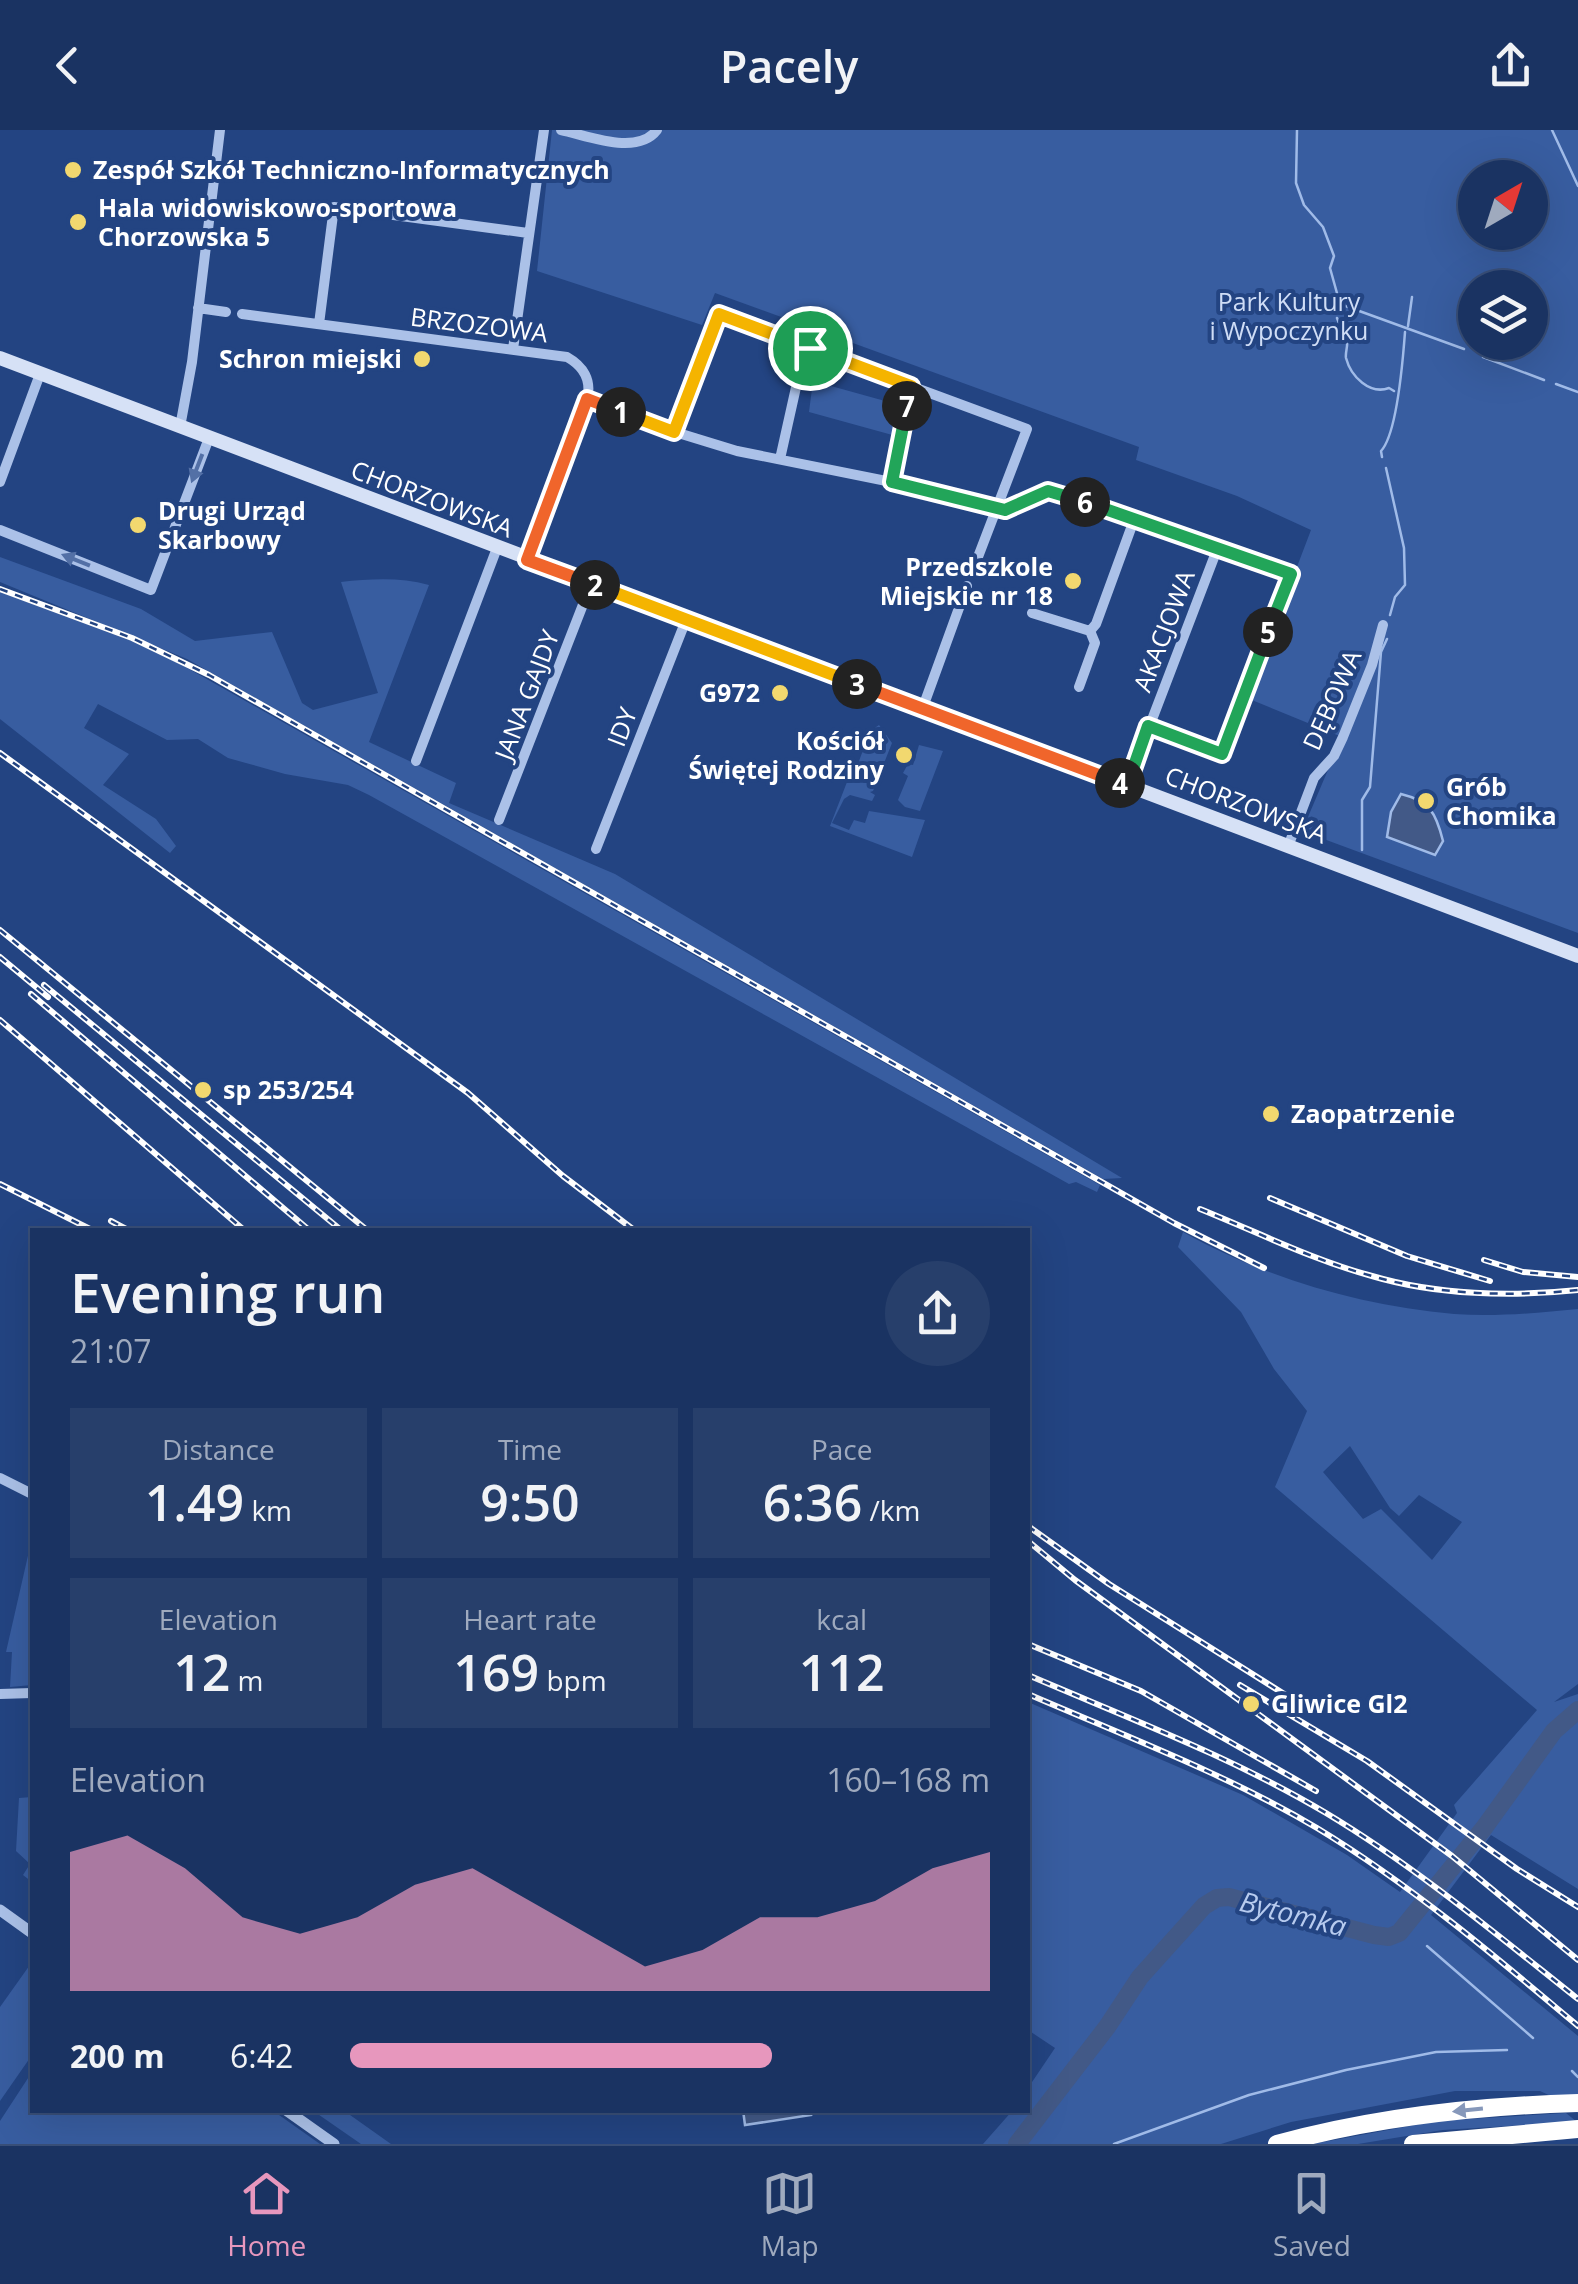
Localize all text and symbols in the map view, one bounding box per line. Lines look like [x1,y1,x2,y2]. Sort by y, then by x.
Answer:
text: Pacely [720,35,858,96]
icon: back [40,38,95,93]
icon: share [1483,38,1538,93]
place label: Zespół Szkół Techniczno-Informatycznych [93,152,610,186]
marker: Zespół Szkół Techniczno-Informatycznych [62,159,84,181]
north arrow [1458,160,1548,250]
map controls [1458,160,1548,360]
place label: Hala widowiskowo-sportowa Chorzowska 5 [98,190,457,253]
marker: Hala widowiskowo-sportowa Chorzowska 5 [67,211,89,233]
button: layers [1458,270,1548,360]
park label: Park Kultury i Wypoczynku [1210,284,1368,347]
street label: BRZOZOWA [409,299,550,349]
pin [768,306,853,391]
icon: arrive [783,321,838,376]
place label: Schron miejski [219,341,402,375]
marker: Schron miejski [411,348,433,370]
pin: 7 [882,381,932,431]
pin: 1 [596,387,646,437]
text: 7 [899,387,915,425]
text: 1 [613,393,629,431]
street label: CHORZOWSKA [347,452,518,545]
one-way arrow [189,453,204,483]
pin: 6 [1060,477,1110,527]
text: 6 [1077,483,1093,521]
place label: Drugi Urząd Skarbowy [158,493,306,556]
marker: Drugi Urząd Skarbowy [127,514,149,536]
place label: Przedszkole Miejskie nr 18 [880,549,1053,612]
one-way arrow [60,552,90,568]
pin: 2 [570,560,620,610]
street label: AKACJOWA [1124,565,1202,696]
text: 2 [587,566,603,604]
marker: Przedszkole Miejskie nr 18 [1062,570,1084,592]
pin: 5 [1243,607,1293,657]
text: 5 [1260,613,1276,651]
street label: JANA GAJDY [485,625,566,766]
street label: DĘBOWA [1294,644,1368,755]
pin: 3 [832,659,882,709]
text: 3 [849,665,865,703]
place label: G972 [699,675,760,709]
marker: G972 [769,682,791,704]
street label: IDY [598,702,644,751]
place label: Kościół Świętej Rodziny [688,723,885,786]
marker: Kościół Świętej Rodziny [893,744,915,766]
pin: 4 [1095,758,1145,808]
street label: CHORZOWSKA [1161,758,1332,851]
text: 4 [1112,764,1128,802]
place label: Grób Chomika [1446,769,1557,832]
marker: Grób Chomika [1415,790,1437,812]
place label: sp 253/254 [223,1072,354,1106]
marker: sp 253/254 [192,1079,214,1101]
place label: Zaopatrzenie [1291,1096,1455,1130]
marker: Zaopatrzenie [1260,1103,1282,1125]
text: Evening run [70,1254,385,1329]
button: share [885,1261,990,1366]
text: 21:07 [70,1329,152,1372]
text: Distance [162,1430,275,1468]
text: Time [498,1430,562,1468]
text: Pace [811,1430,872,1468]
text: 1.49 [145,1468,244,1536]
text: 9:50 [480,1468,580,1536]
text: 6:36 [763,1468,862,1536]
text: km [244,1491,292,1529]
text: /km [862,1491,920,1529]
text: Elevation [159,1600,278,1638]
text: Heart rate [463,1600,597,1638]
text: kcal [816,1600,867,1638]
text: 12 [173,1638,230,1706]
text: 169 [453,1638,539,1706]
text: 112 [799,1638,885,1706]
text: m [230,1661,264,1699]
text: bpm [539,1661,607,1699]
place label: Gliwice Gl2 [1271,1686,1408,1720]
marker: Gliwice Gl2 [1240,1693,1262,1715]
text: Elevation [70,1758,206,1801]
text: 160–168 m [826,1758,990,1801]
water label: Bytomka [1236,1881,1351,1945]
text: 200 m [70,2034,165,2077]
text: 6:42 [230,2034,293,2077]
one-way arrow [1452,2102,1484,2118]
tab: Home [227,2166,306,2264]
tab: Map [761,2166,819,2264]
tab: Saved [1273,2166,1351,2264]

